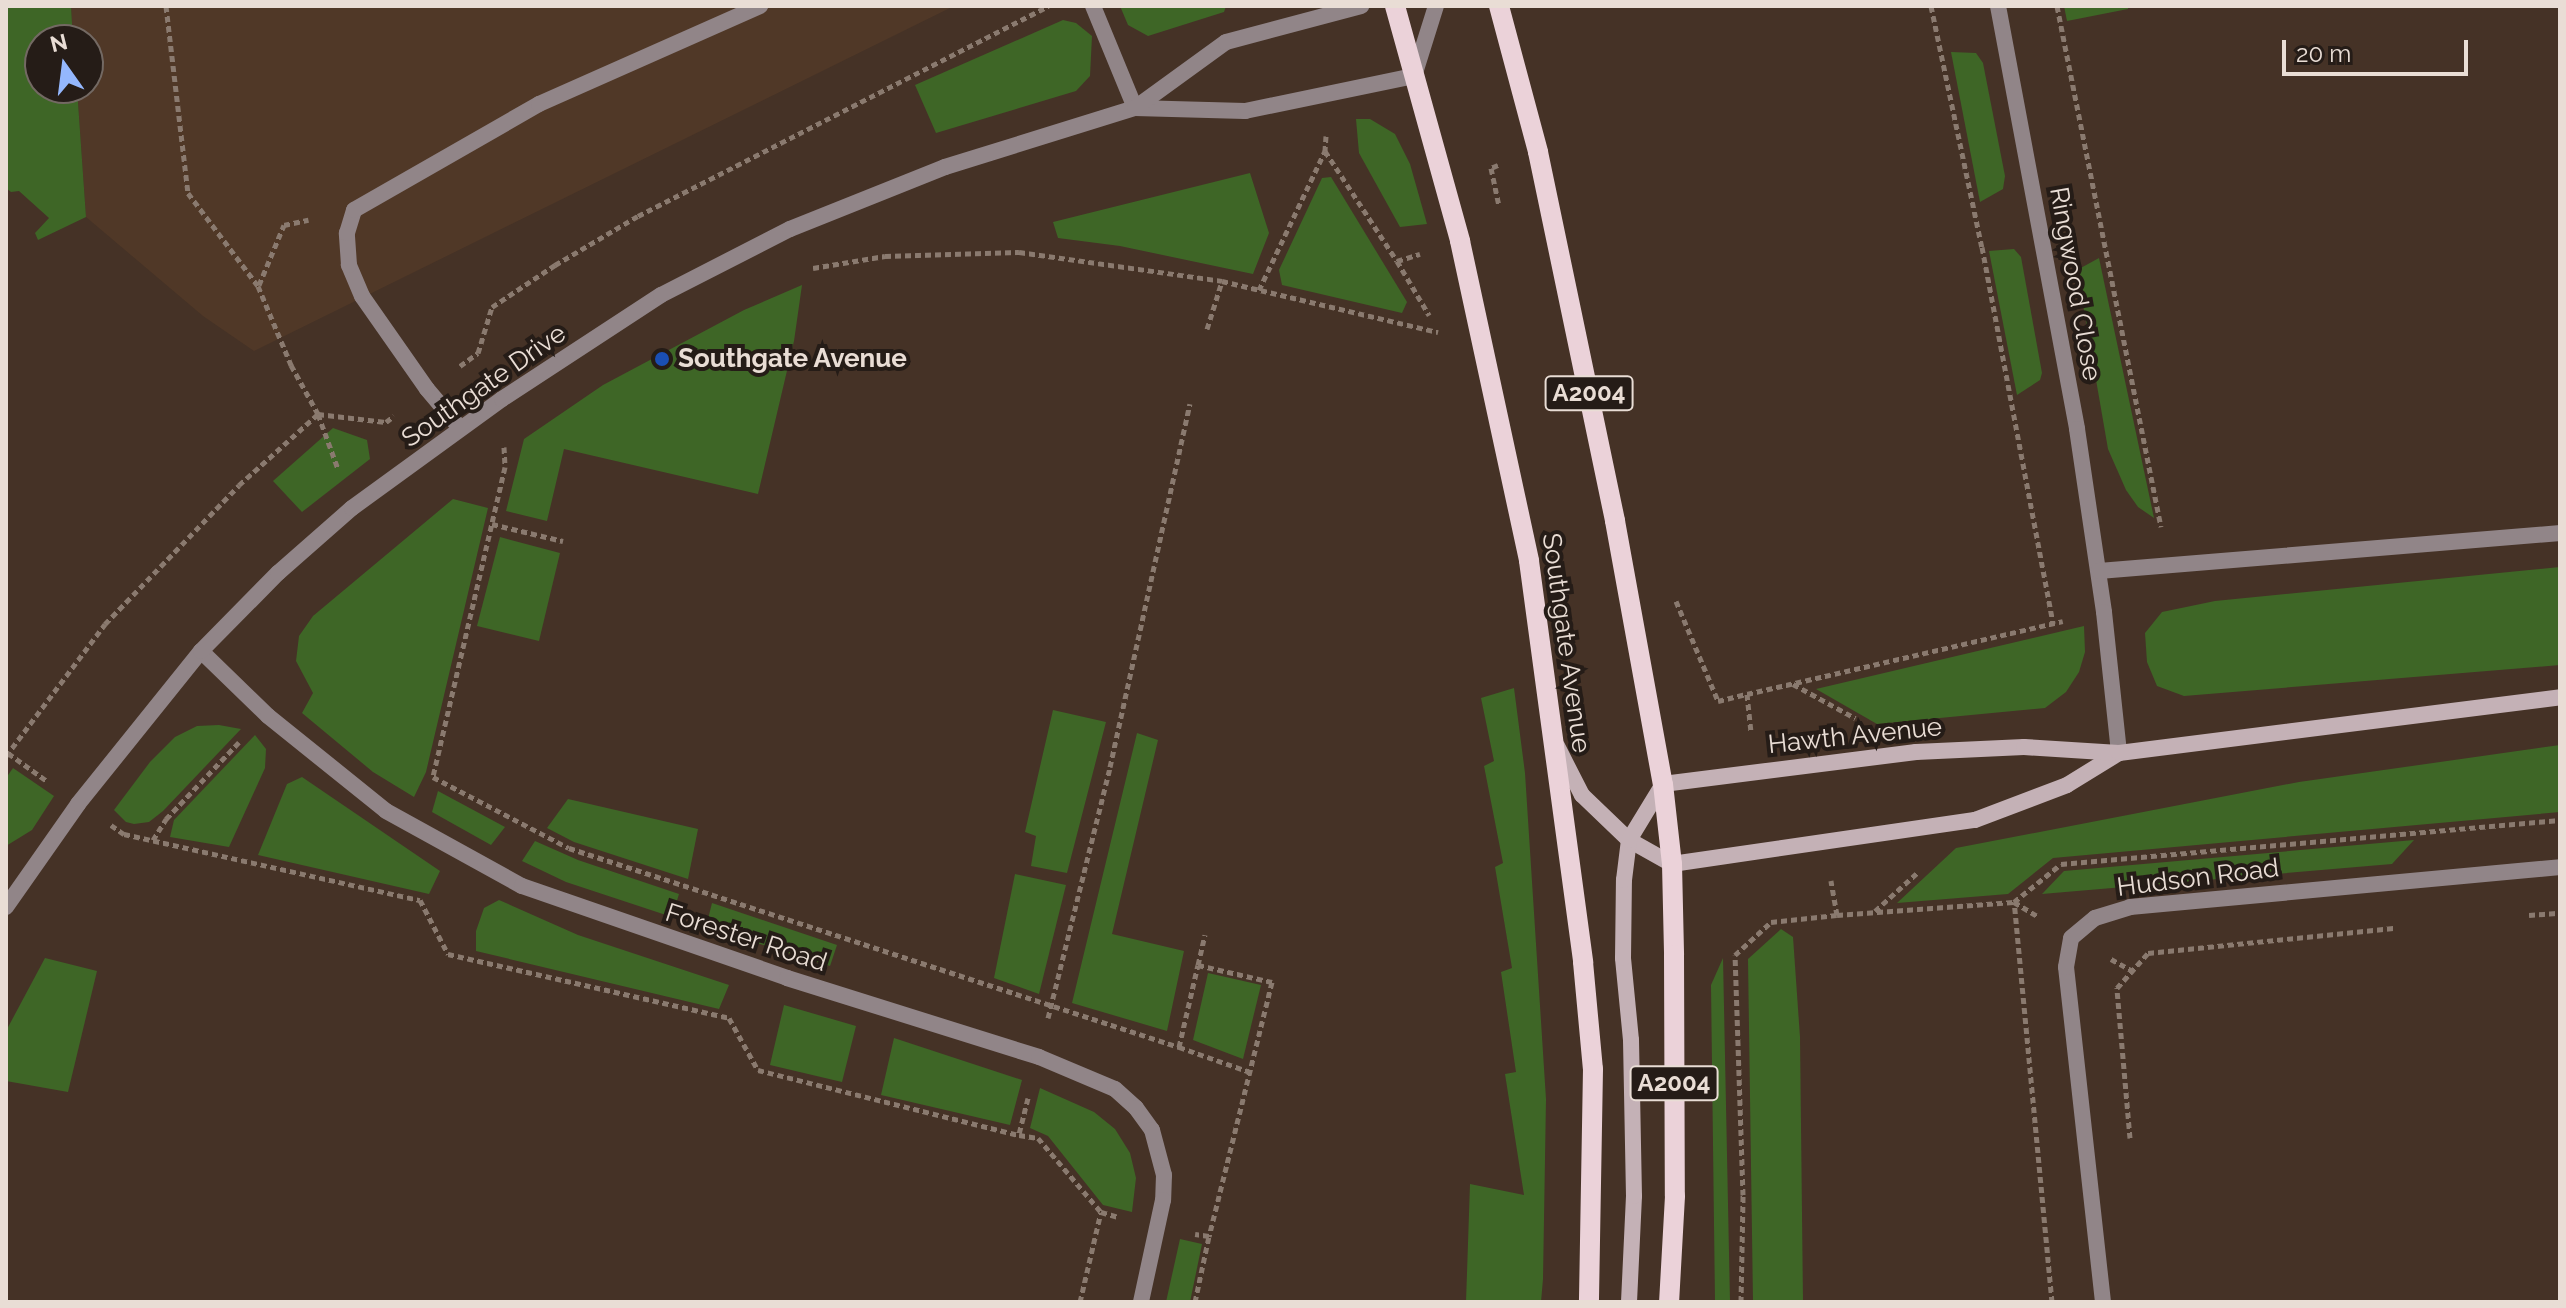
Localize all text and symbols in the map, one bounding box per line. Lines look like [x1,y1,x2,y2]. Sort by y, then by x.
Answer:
north arrow [24,24,104,104]
scale bar [2286,24,2472,74]
text: N [47,28,70,57]
text: 20 m [2296,39,2351,68]
street label: Ringwood Close [2043,185,2107,383]
street label: Southgate Drive [396,318,572,454]
place label: Southgate Avenue [678,343,908,375]
marker: Southgate Avenue [653,350,671,368]
road number: A2004 [1543,373,1635,413]
street label: Southgate Avenue [1535,531,1597,755]
street label: Hawth Avenue [1766,711,1944,761]
street label: Hudson Road [2115,853,2281,903]
street label: Forester Road [661,897,831,979]
road number: A2004 [1628,1063,1720,1103]

